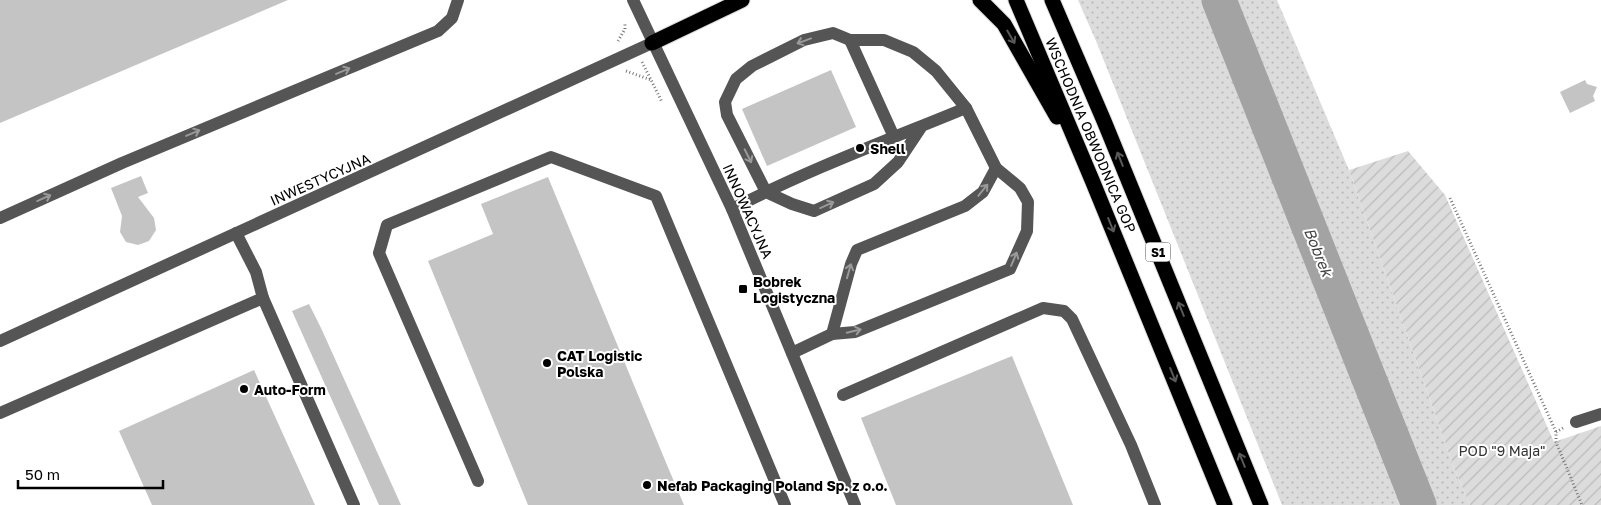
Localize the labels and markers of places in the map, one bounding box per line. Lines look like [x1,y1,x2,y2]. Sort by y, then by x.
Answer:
place label: Shell [870,140,906,157]
marker: Shell [854,142,866,154]
place label: Bobrek Logistyczna [753,273,835,306]
marker: Bobrek Logistyczna [737,283,749,295]
place label: CAT Logistic Polska [557,347,642,380]
marker: CAT Logistic Polska [541,357,553,369]
place label: Auto-Form [254,381,326,398]
marker: Auto-Form [238,383,250,395]
place label: Nefab Packaging Poland Sp. z o.o. [657,477,888,494]
marker: Nefab Packaging Poland Sp. z o.o. [641,479,653,491]

